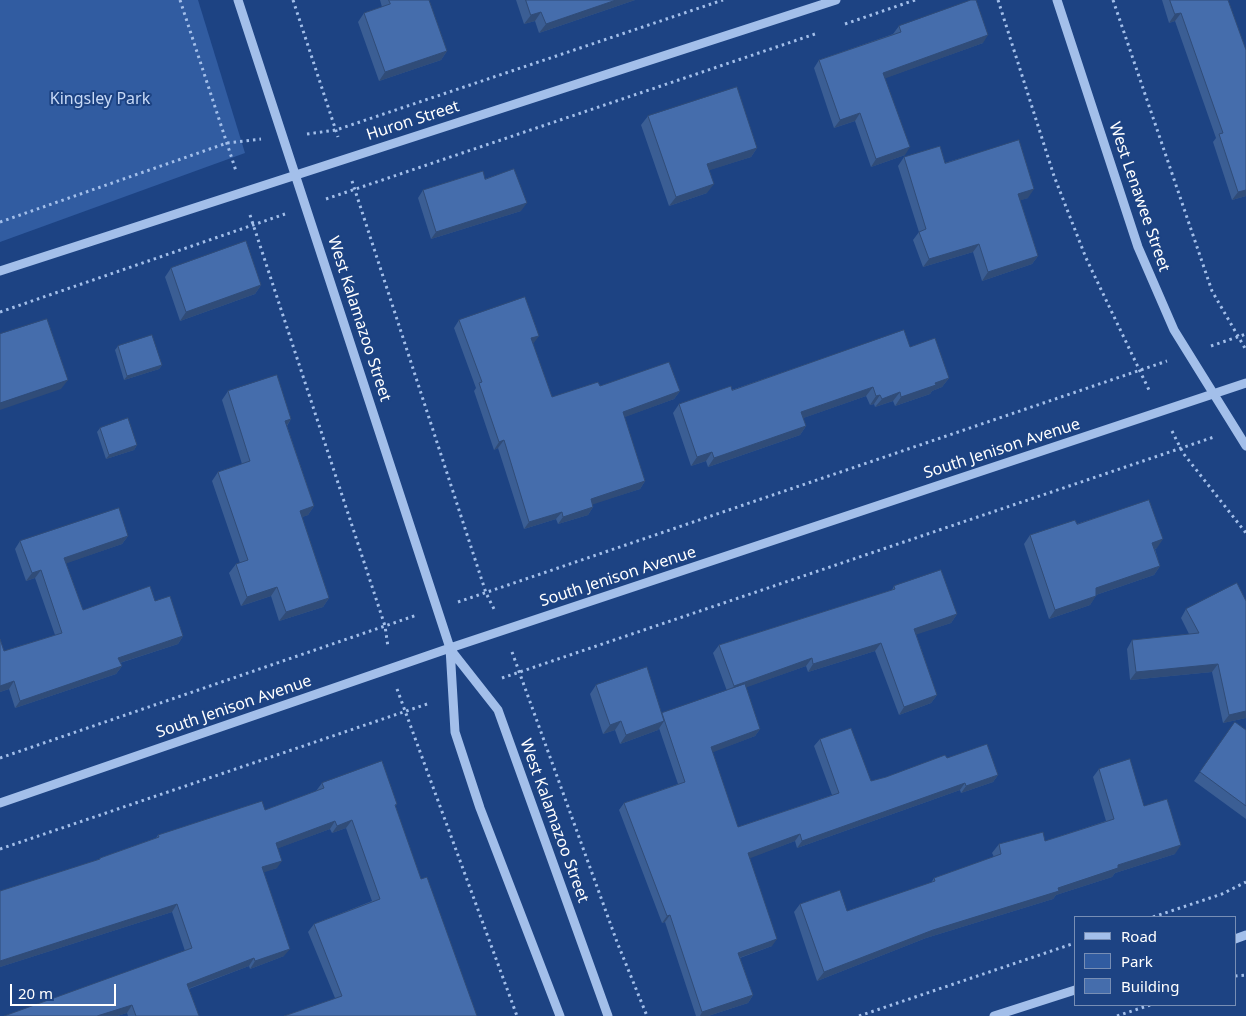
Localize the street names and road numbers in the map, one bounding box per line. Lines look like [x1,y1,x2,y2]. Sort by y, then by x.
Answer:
street label: Huron Street [364,97,462,145]
street label: West Lenawee Street [1104,120,1174,274]
street label: West Kalamazoo Street [323,234,395,404]
street label: South Jenison Avenue [921,415,1083,483]
street label: South Jenison Avenue [537,543,699,611]
street label: South Jenison Avenue [154,671,314,743]
street label: West Kalamazoo Street [515,737,593,905]

